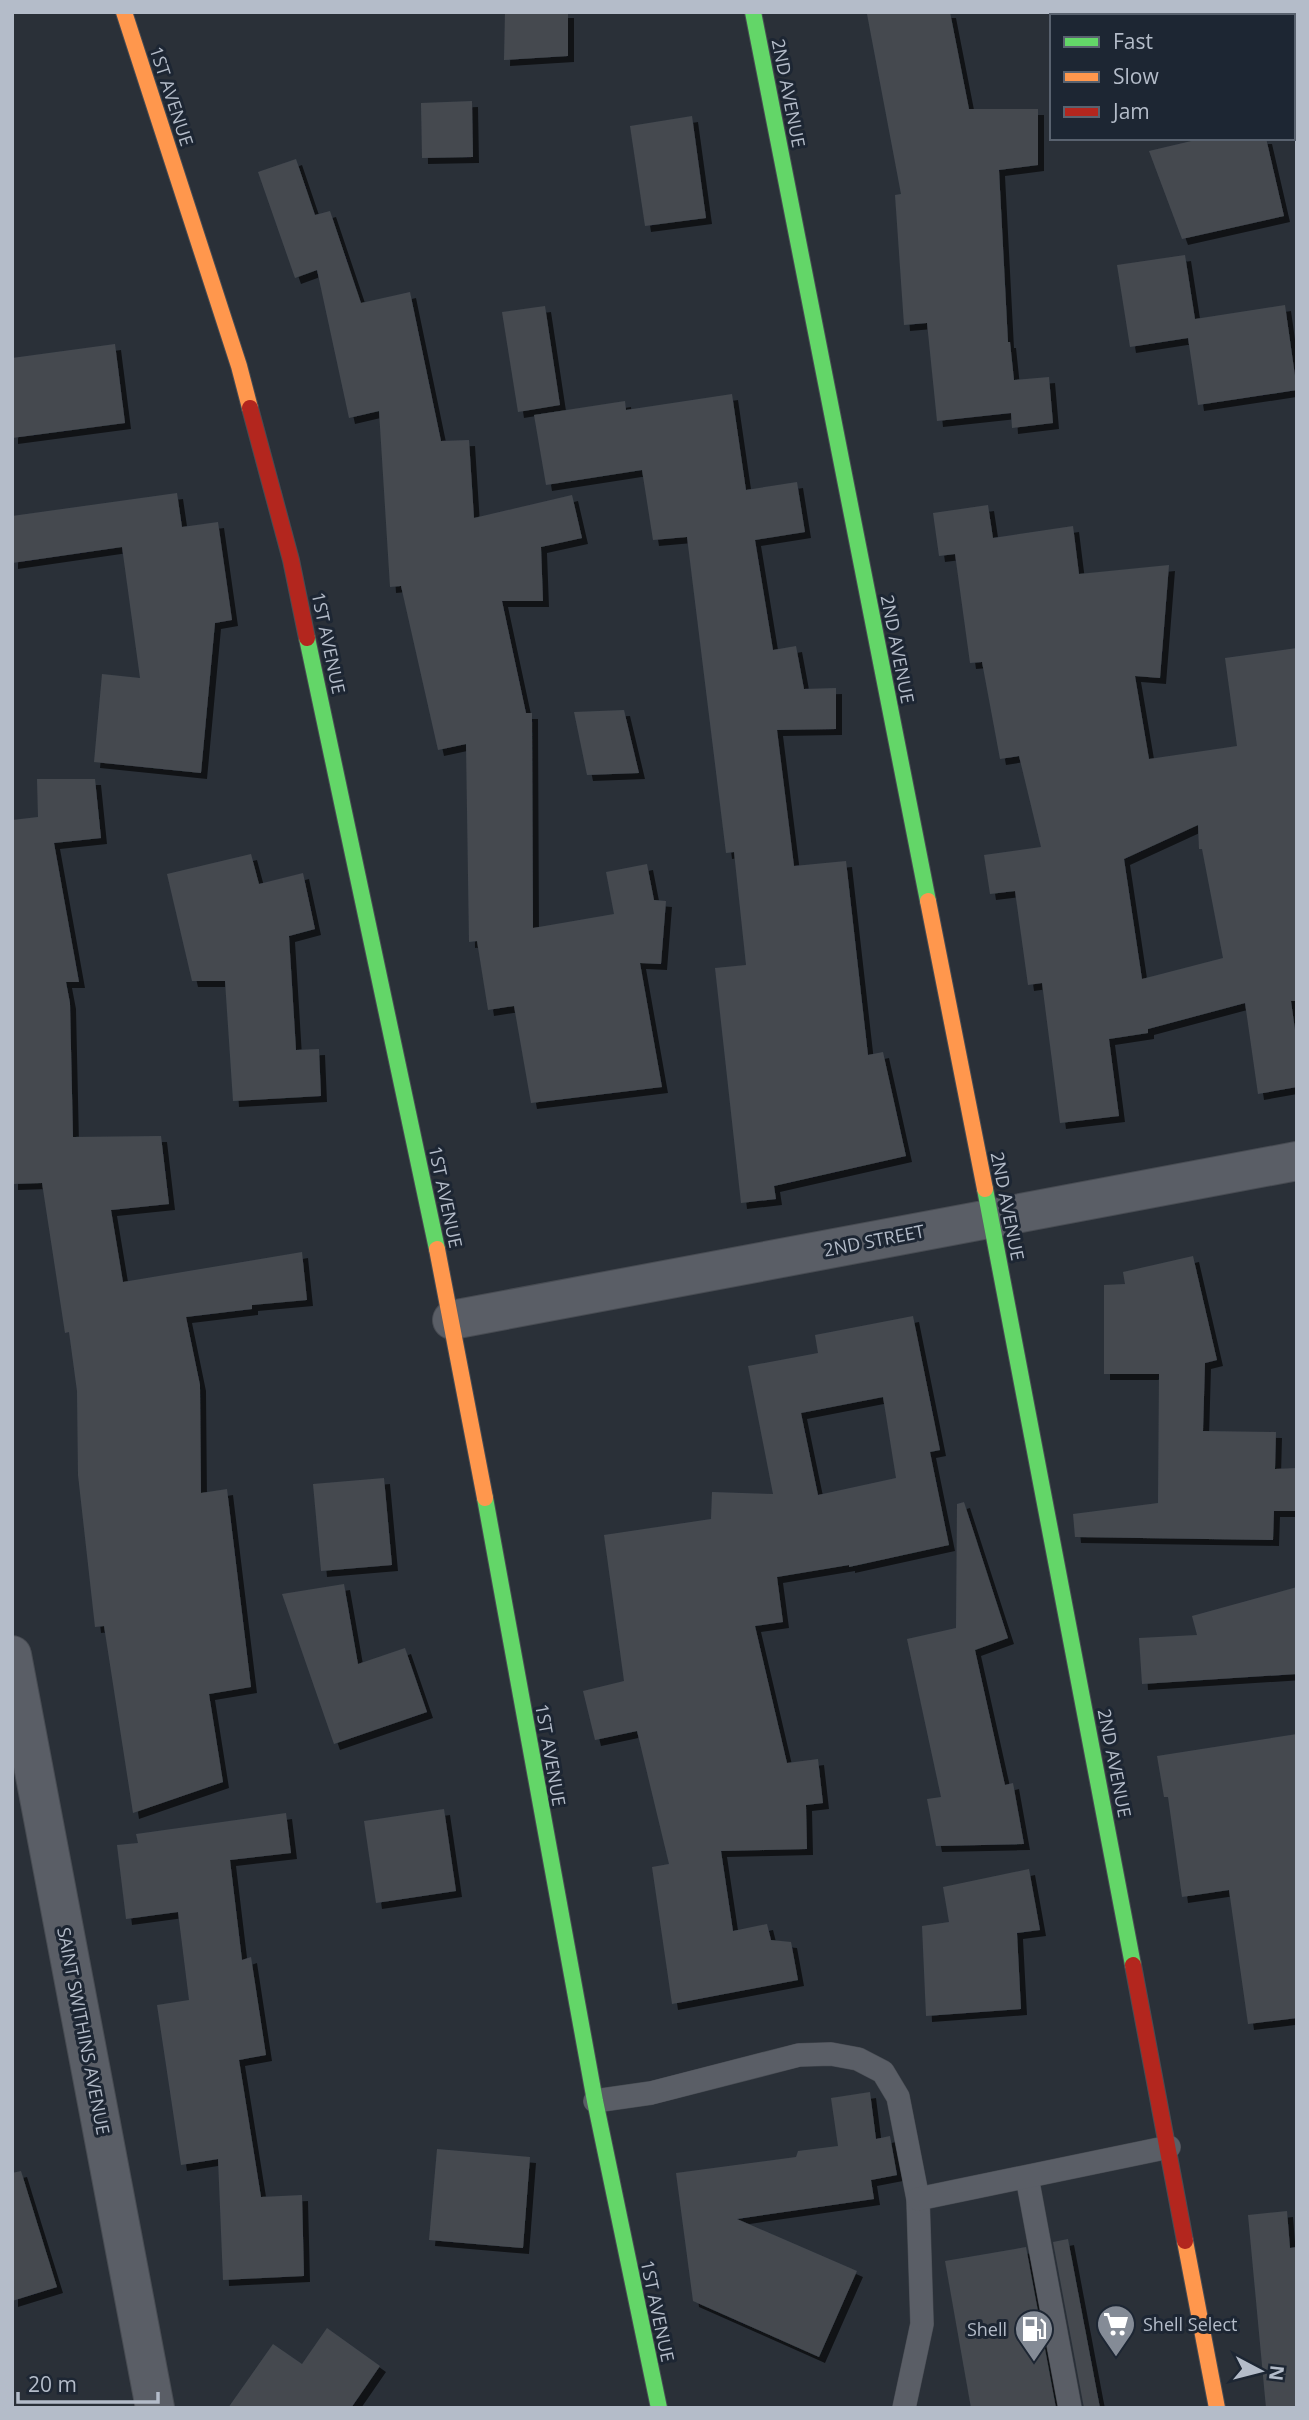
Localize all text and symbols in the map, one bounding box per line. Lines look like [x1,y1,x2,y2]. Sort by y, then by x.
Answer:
legend [1050,14,1295,140]
text: Fast [1113,27,1153,55]
street label: 2ND AVENUE [767,37,811,149]
street label: 1ST AVENUE [145,43,199,149]
text: Slow [1113,62,1159,90]
text: Jam [1111,97,1150,125]
street label: 1ST AVENUE [306,590,352,696]
street label: 2ND AVENUE [876,593,920,705]
street label: 1ST AVENUE [423,1144,469,1250]
street label: 2ND AVENUE [986,1150,1030,1262]
street label: 2ND STREET [821,1218,927,1262]
street label: 1ST AVENUE [530,1702,572,1808]
street label: 2ND AVENUE [1093,1707,1137,1819]
street label: SAINT SWITHINS AVENUE [52,1925,116,2137]
street label: 1ST AVENUE [635,2258,681,2364]
supermarket icon: Shell Select [1095,2303,1137,2358]
fuel station icon: Shell [1013,2308,1055,2363]
place label: Shell Select [1143,2312,1237,2336]
place label: Shell [967,2317,1007,2341]
north arrow [1225,2336,1295,2406]
scale bar [18,2360,158,2404]
text: N [1263,2364,1291,2382]
text: 20 m [28,2370,77,2398]

